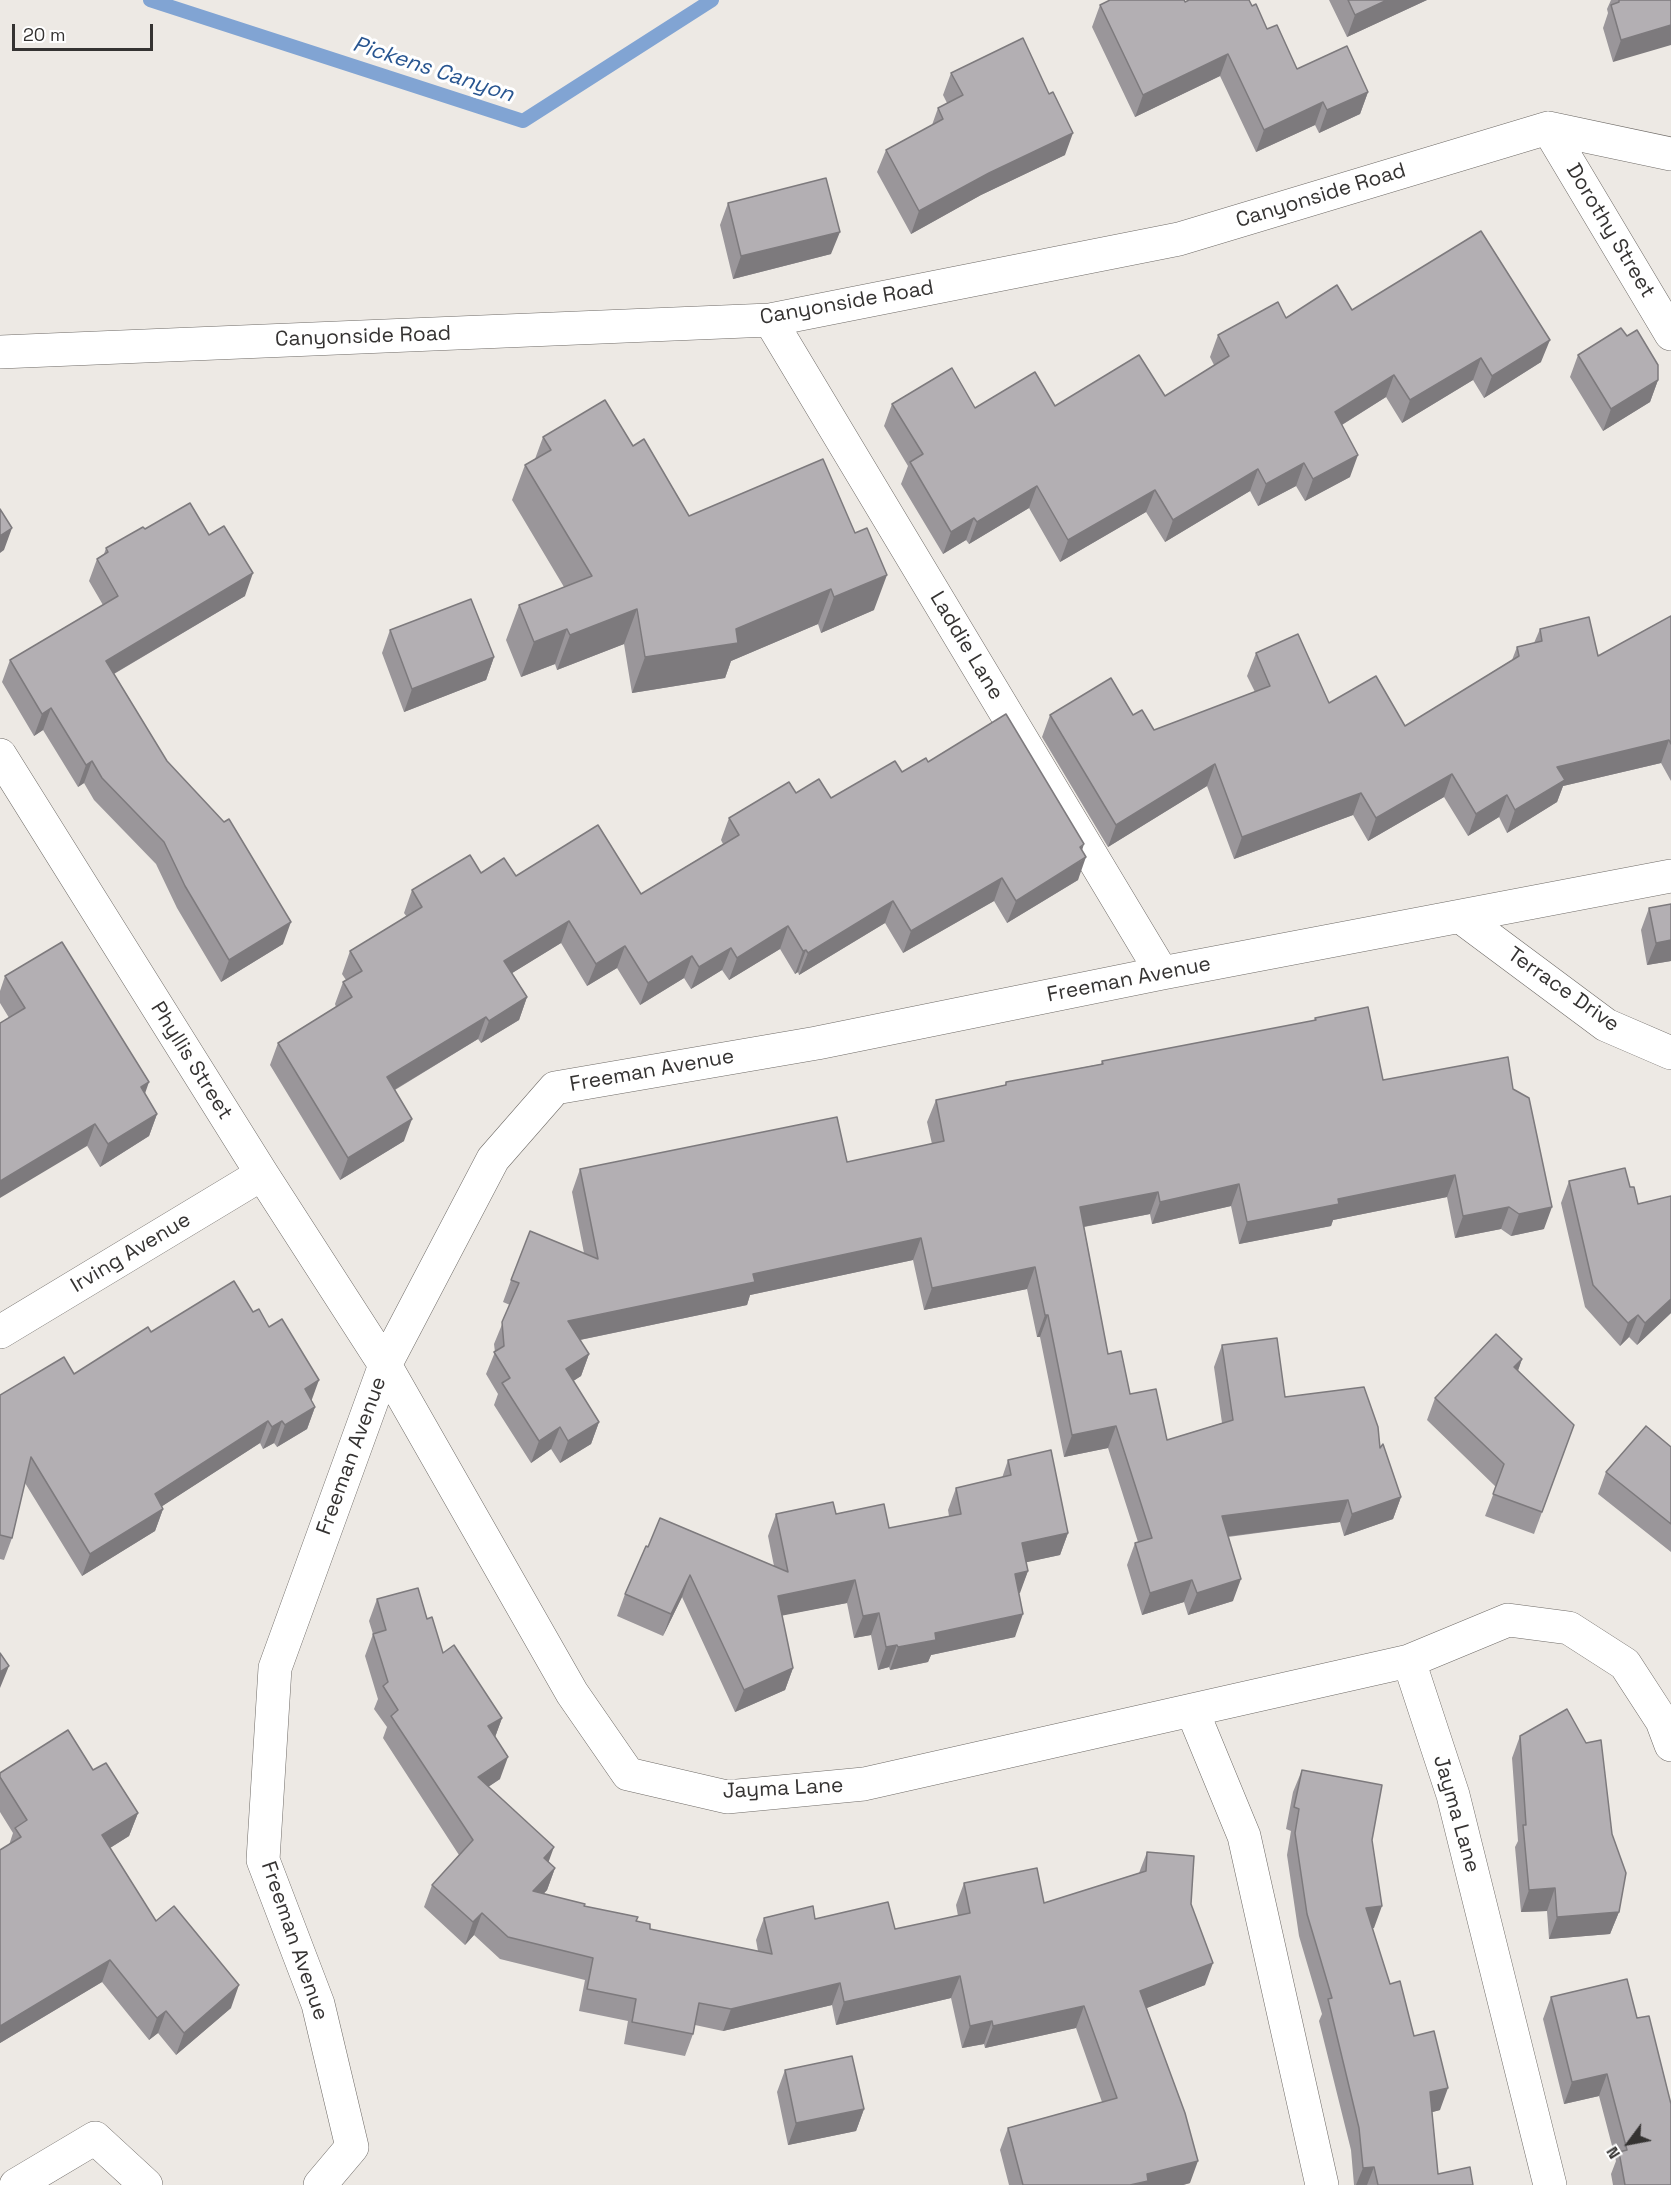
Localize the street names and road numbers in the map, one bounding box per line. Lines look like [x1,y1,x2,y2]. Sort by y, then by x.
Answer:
street label: Canyonside Road [1233,158,1409,234]
street label: Dorothy Street [1560,159,1660,303]
street label: Canyonside Road [758,275,936,331]
street label: Canyonside Road [275,321,451,353]
street label: Laddie Lane [924,587,1008,705]
street label: Terrace Drive [1502,942,1624,1038]
street label: Freeman Avenue [1045,952,1213,1008]
street label: Phyllis Street [145,997,237,1125]
street label: Freeman Avenue [568,1044,736,1098]
street label: Irving Avenue [66,1207,196,1299]
street label: Freeman Avenue [312,1374,392,1538]
street label: Jayma Lane [1427,1752,1485,1876]
street label: Jayma Lane [722,1773,844,1805]
street label: Freeman Avenue [255,1858,333,2024]

